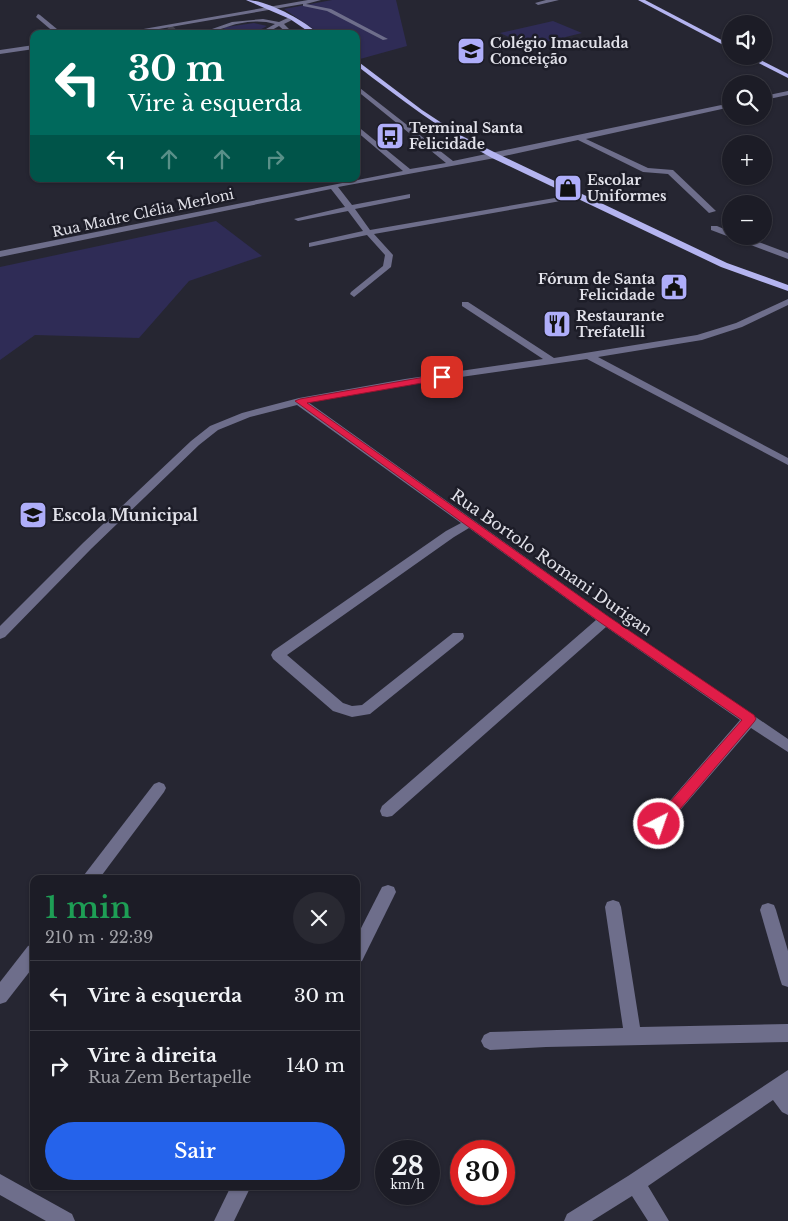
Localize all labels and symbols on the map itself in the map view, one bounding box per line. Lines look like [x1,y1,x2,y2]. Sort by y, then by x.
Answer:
place label: Colégio Imaculada Conceição [490,34,629,68]
school or university icon: Colégio Imaculada Conceição [456,36,486,66]
place label: Terminal Santa Felicidade [409,119,523,153]
bus stop icon: Terminal Santa Felicidade [375,121,405,151]
place label: Escolar Uniformes [587,171,667,205]
shop icon: Escolar Uniformes [553,173,583,203]
street label: Rua Madre Clélia Merloni [50,185,236,241]
place label: Fórum de Santa Felicidade [538,270,655,304]
public building icon: Fórum de Santa Felicidade [659,272,689,302]
place label: Restaurante Trefatelli [576,307,664,341]
restaurant icon: Restaurante Trefatelli [542,309,572,339]
pin [421,356,463,398]
street label: Rua Bortolo Romani Durigan [447,485,657,639]
school or university icon: Escola Municipal [18,500,48,530]
place label: Escola Municipal [52,505,198,525]
position arrow [632,797,684,849]
speed limit sign: 30 [450,1140,515,1205]

